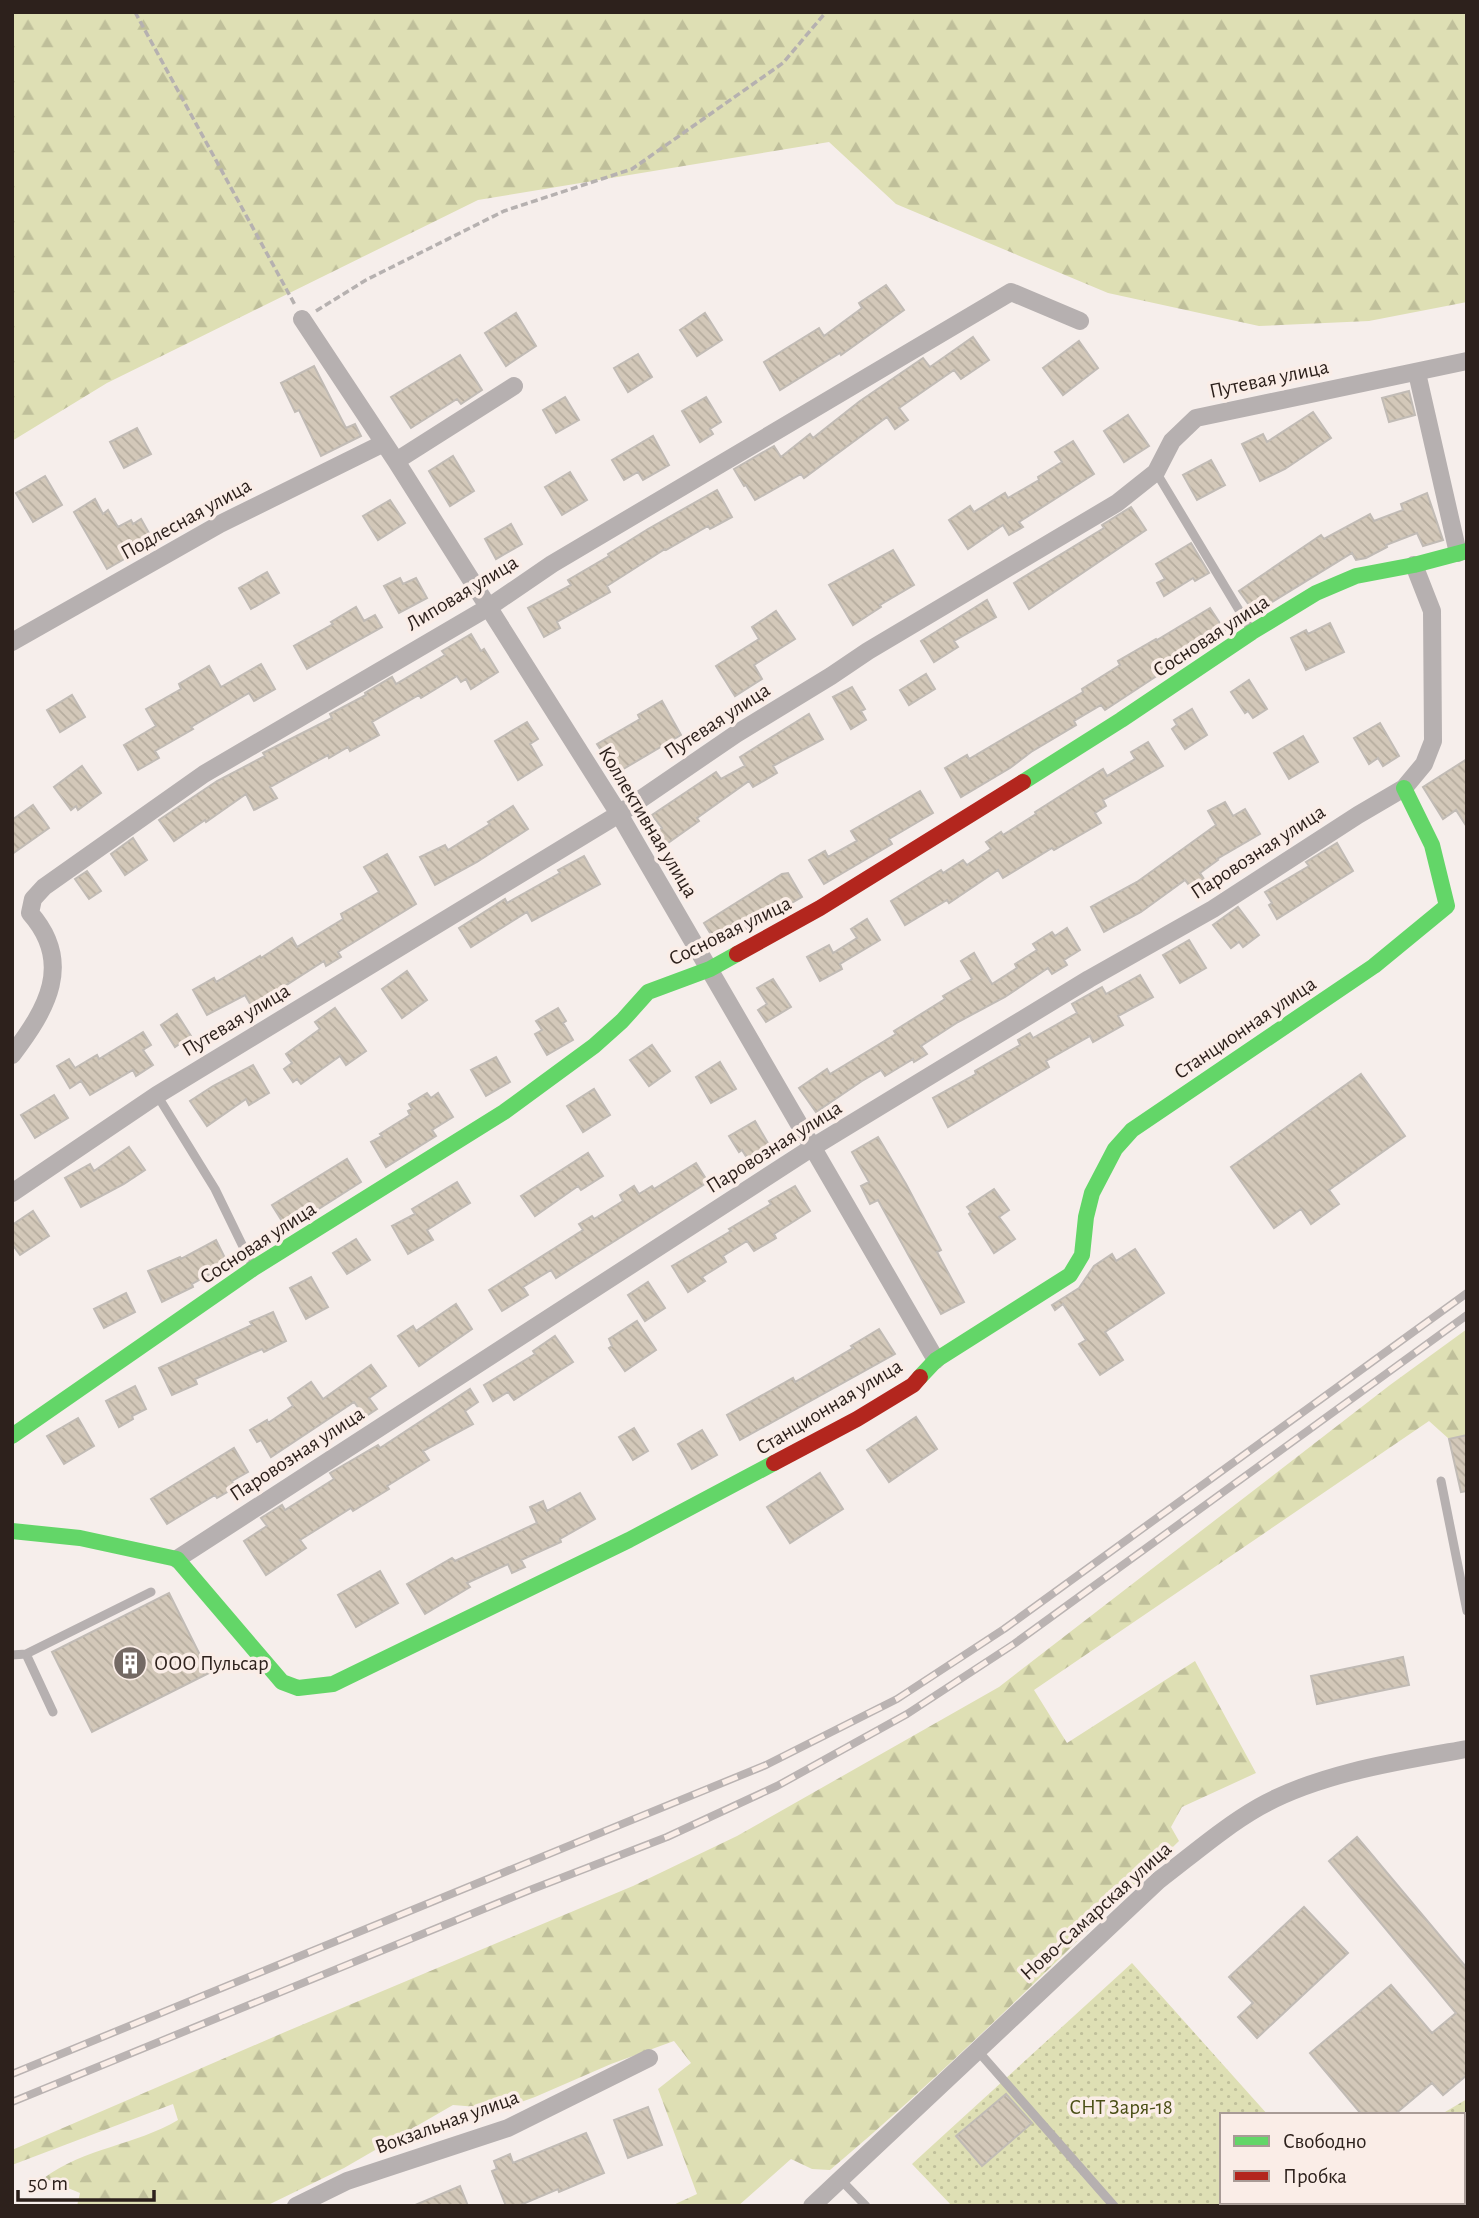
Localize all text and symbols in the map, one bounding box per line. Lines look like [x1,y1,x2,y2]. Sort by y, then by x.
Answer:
street label: Путевая улица [1207,356,1331,402]
street label: Подлесная улица [117,474,255,563]
street label: Липовая улица [402,551,522,635]
street label: Сосновая улица [1149,591,1273,681]
street label: Путевая улица [660,679,774,763]
street label: Коллективная улица [595,743,702,902]
street label: Паровозная улица [1187,801,1329,903]
street label: Сосновая улица [665,892,795,970]
street label: Станционная улица [1170,973,1320,1083]
street label: Путевая улица [178,979,294,1060]
street label: Паровозная улица [702,1097,846,1197]
street label: Сосновая улица [196,1198,320,1288]
street label: Станционная улица [752,1355,906,1459]
street label: Паровозная улица [226,1403,368,1505]
building icon: ООО Пульсар [111,1644,149,1682]
place label: ООО Пульсар [154,1653,269,1674]
street label: Ново-Самарская улица [1016,1838,1176,1984]
street label: Вокзальная улица [372,2086,522,2158]
park label: СНТ Заря-18 [1069,2097,1173,2118]
legend [1220,2113,1465,2204]
text: Свободно [1283,2131,1367,2152]
scale bar [18,2158,154,2202]
text: Пробка [1283,2166,1347,2187]
text: 50 m [28,2173,68,2194]

